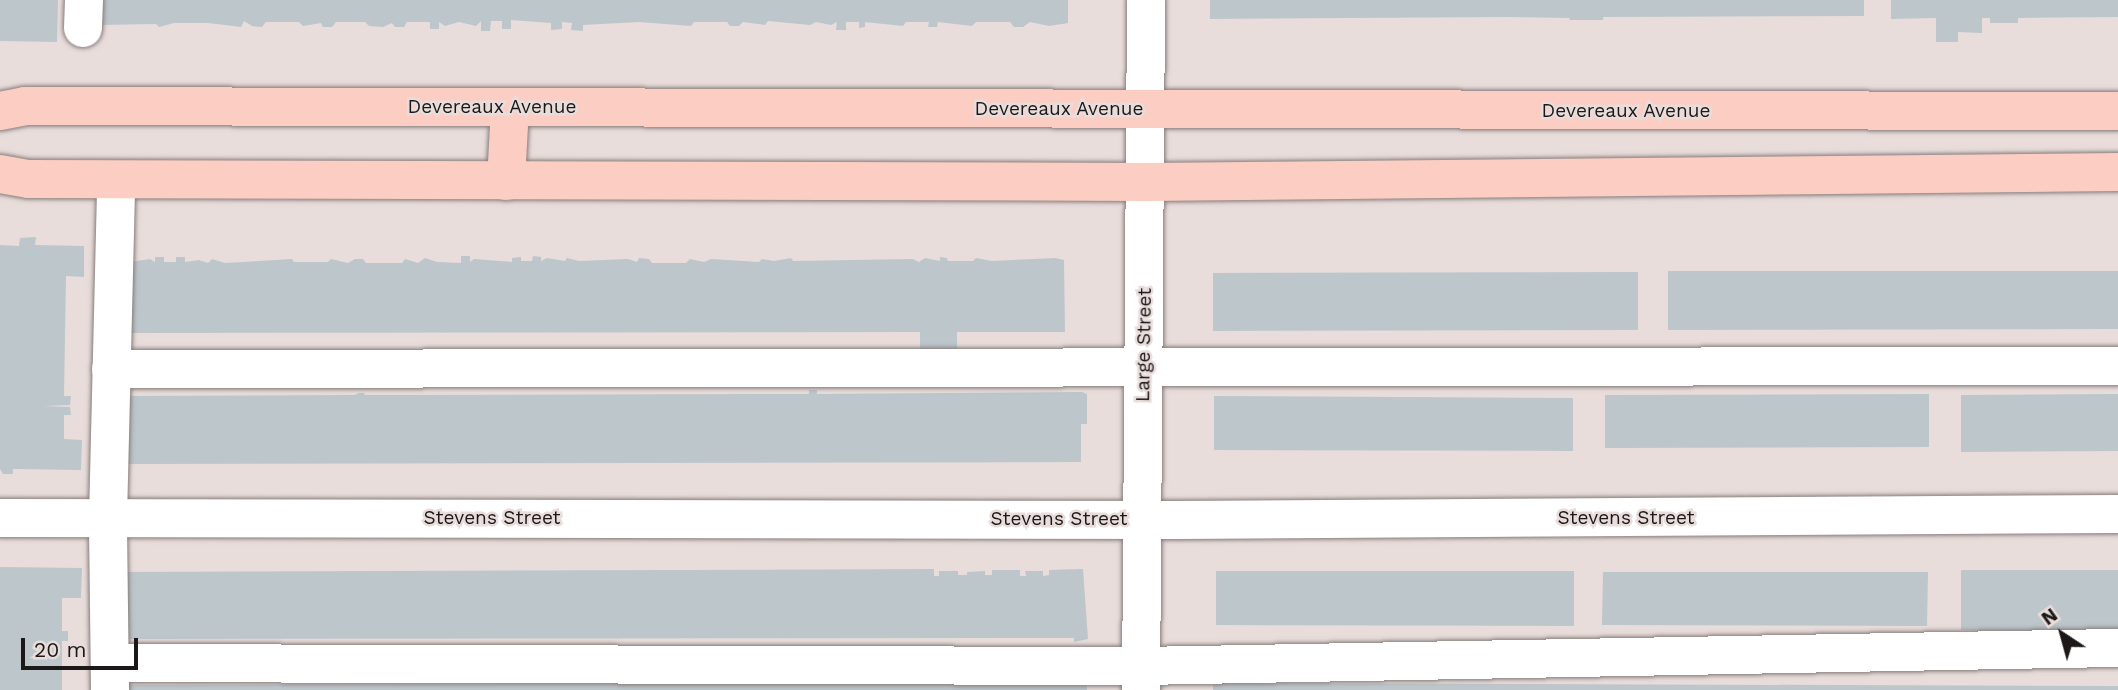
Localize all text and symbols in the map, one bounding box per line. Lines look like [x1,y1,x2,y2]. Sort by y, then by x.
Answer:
street label: Devereaux Avenue [407,96,577,118]
street label: Devereaux Avenue [974,98,1144,120]
street label: Devereaux Avenue [1541,100,1711,122]
street label: Large Street [1132,288,1156,402]
street label: Stevens Street [423,507,561,529]
street label: Stevens Street [1557,507,1695,529]
street label: Stevens Street [990,508,1128,530]
north arrow [2027,599,2097,669]
text: N [2037,603,2062,630]
scale bar [24,624,142,668]
text: 20 m [34,637,86,662]

